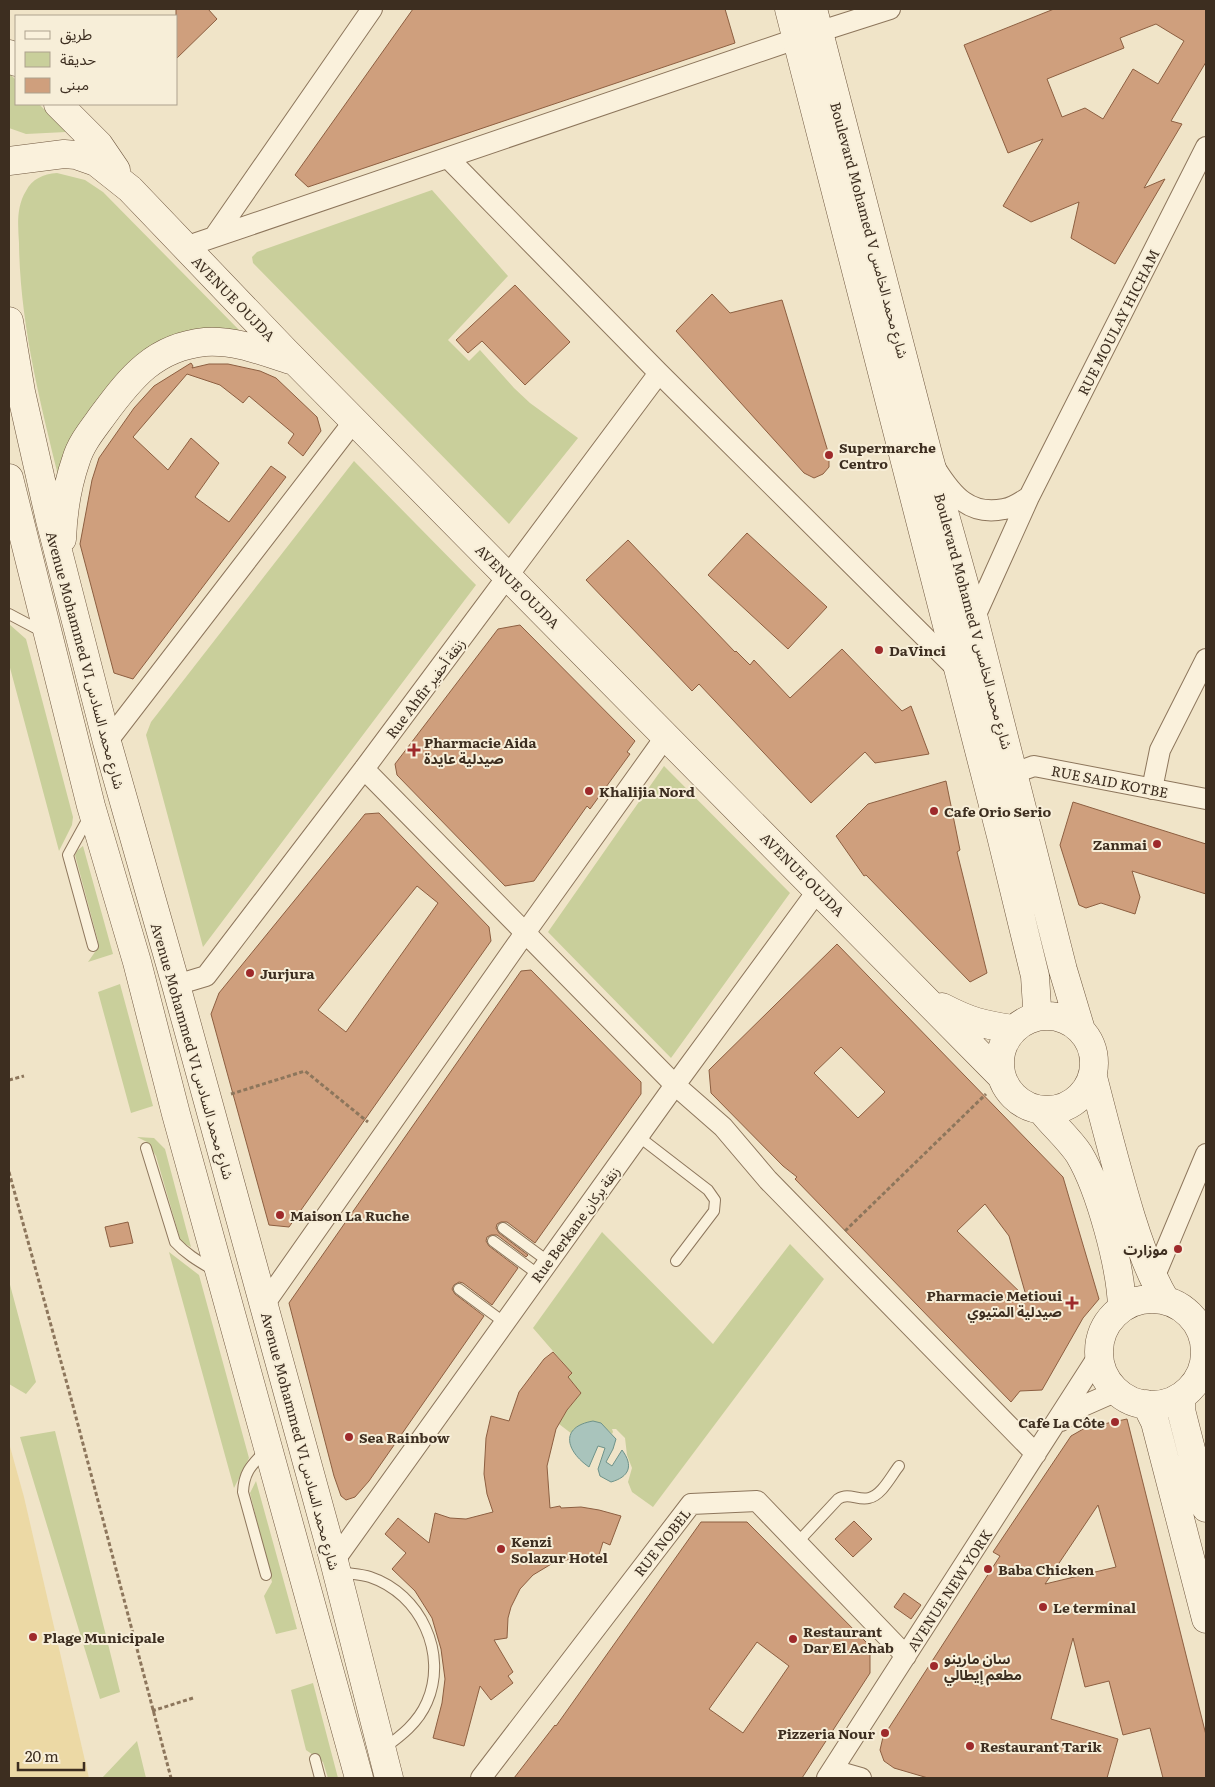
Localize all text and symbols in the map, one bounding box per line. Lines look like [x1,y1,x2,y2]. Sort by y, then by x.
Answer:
legend [15,15,178,105]
text: طريق [60,22,92,45]
text: حديقة [60,47,96,70]
text: مبنى [60,72,89,95]
street label: Boulevard Mohamed V شارع محمد الخامس [824,100,914,361]
street label: RUE MOULAY HICHAM [1072,245,1164,399]
street label: AVENUE OUJDA [188,251,281,346]
place label: Supermarche Centro [839,437,936,473]
marker: Supermarche Centro [823,449,835,461]
street label: Boulevard Mohamed V شارع محمد الخامس [928,491,1018,752]
street label: Avenue Mohammed VI شارع محمد السادس [40,529,130,792]
street label: AVENUE OUJDA [471,539,565,633]
street label: Rue Ahfir زنقة أحفير [381,634,469,742]
place label: DaVinci [889,640,946,660]
marker: DaVinci [873,644,885,656]
place label: Pharmacie Aida صيدلية عايدة [424,732,538,768]
marker: Pharmacie Aida صيدلية عايدة [408,744,420,756]
street label: RUE SAID KOTBE [1050,760,1170,802]
place label: Khalijia Nord [599,781,695,801]
marker: Khalijia Nord [583,785,595,797]
place label: Cafe Orio Serio [944,801,1052,821]
marker: Cafe Orio Serio [928,805,940,817]
street label: AVENUE OUJDA [756,827,850,921]
place label: Zanmai [1093,834,1147,854]
marker: Zanmai [1151,838,1163,850]
street label: Avenue Mohammed VI شارع محمد السادس [145,920,239,1182]
place label: Jurjura [260,963,315,983]
marker: Jurjura [244,967,256,979]
street label: Rue Berkane زنقة بركان [526,1162,624,1286]
place label: Maison La Ruche [290,1205,409,1225]
marker: Maison La Ruche [274,1209,286,1221]
place label: موزارت [1123,1239,1168,1259]
marker: موزارت [1172,1243,1184,1255]
place label: Pharmacie Metioui صيدلية المتيوي [927,1285,1062,1323]
marker: Pharmacie Metioui صيدلية المتيوي [1066,1297,1078,1309]
street label: Avenue Mohammed VI شارع محمد السادس [255,1310,345,1573]
place label: Cafe La Côte [1018,1412,1105,1432]
marker: Cafe La Côte [1109,1416,1121,1428]
place label: Sea Rainbow [359,1427,450,1447]
marker: Sea Rainbow [343,1431,355,1443]
street label: RUE NOBEL [629,1504,695,1580]
street label: AVENUE NEW YORK [902,1525,996,1655]
place label: Kenzi Solazur Hotel [511,1531,608,1567]
marker: Kenzi Solazur Hotel [495,1543,507,1555]
place label: Baba Chicken [998,1559,1095,1579]
marker: Baba Chicken [982,1563,994,1575]
place label: Le terminal [1053,1597,1136,1617]
marker: Le terminal [1037,1601,1049,1613]
place label: Restaurant Dar El Achab [803,1621,894,1657]
place label: Plage Municipale [43,1627,165,1647]
marker: Plage Municipale [27,1631,39,1643]
marker: Restaurant Dar El Achab [787,1633,799,1645]
place label: سان مارينو مطعم إيطالي [944,1648,1022,1686]
marker: سان مارينو مطعم إيطالي [928,1660,940,1672]
place label: Pizzeria Nour [778,1723,875,1743]
marker: Pizzeria Nour [879,1727,891,1739]
place label: Restaurant Tarik [980,1736,1102,1756]
scale bar [18,1740,84,1772]
marker: Restaurant Tarik [964,1740,976,1752]
text: 20 m [25,1744,59,1767]

